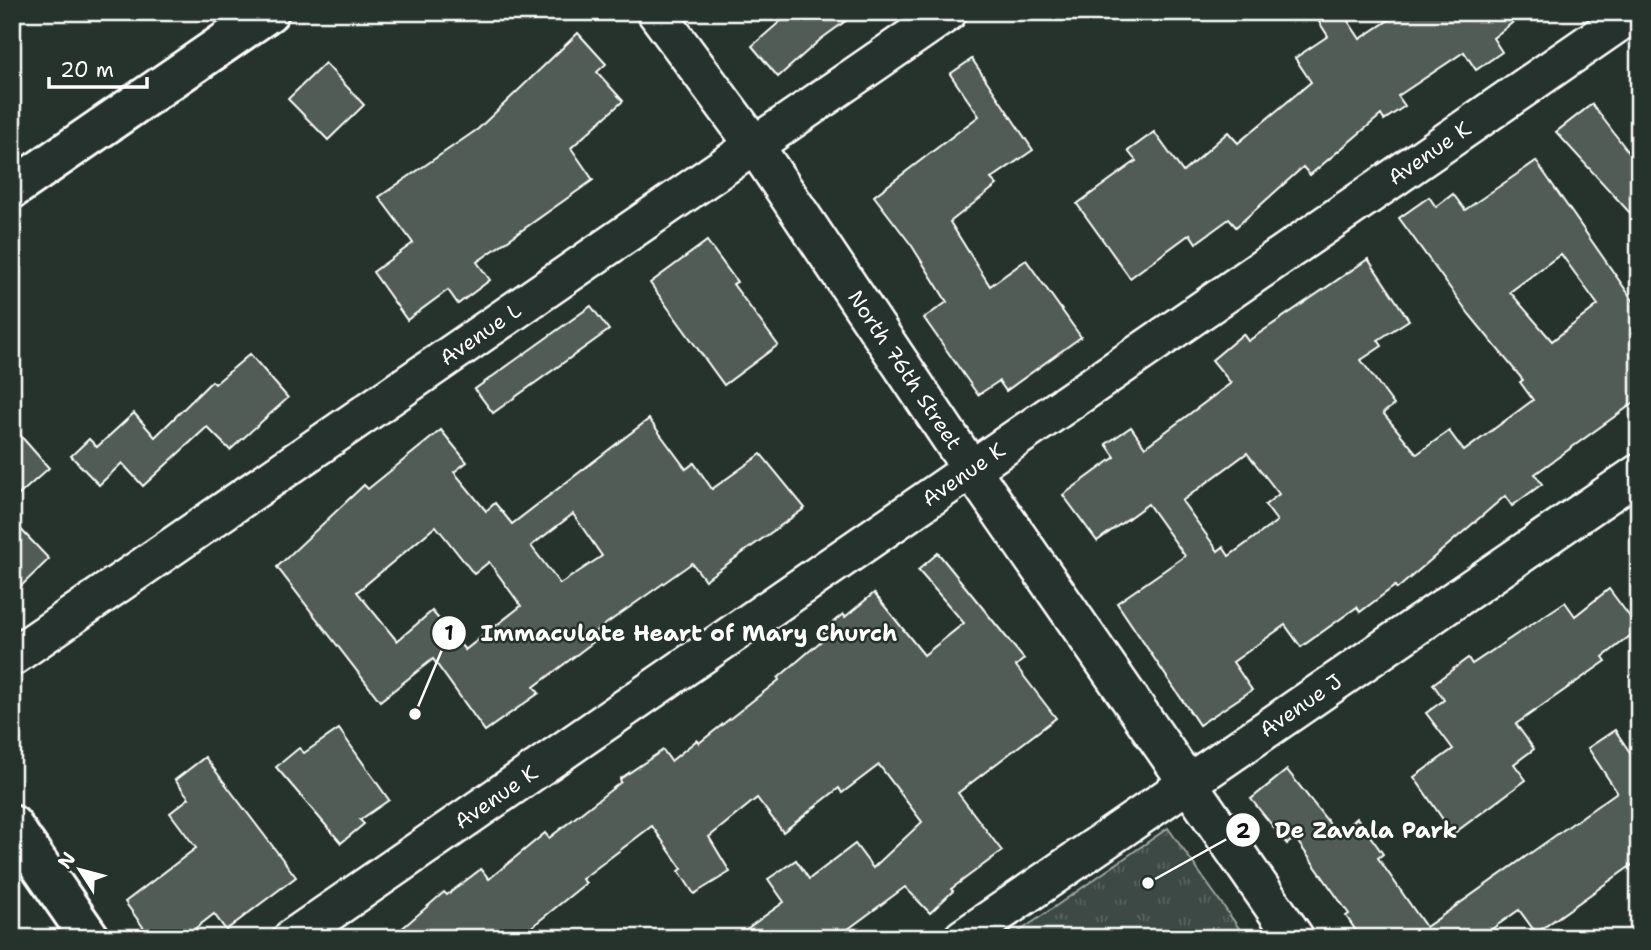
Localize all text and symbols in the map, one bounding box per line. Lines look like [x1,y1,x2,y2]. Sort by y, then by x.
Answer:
scale bar [49,46,147,90]
text: 20 m [60,56,114,84]
street label: Avenue K [1383,114,1477,192]
street label: North 76th Street [841,285,968,455]
street label: Avenue L [434,296,527,372]
street label: Avenue K [917,436,1011,513]
callout: Immaculate Heart of Mary Church [432,611,912,655]
text: Immaculate Heart of Mary Church [481,618,897,648]
text: 1 [444,619,454,647]
street label: Avenue J [1254,668,1347,744]
street label: Avenue K [449,758,543,836]
callout: De Zavala Park [1225,808,1471,852]
text: De Zavala Park [1275,815,1457,845]
text: 2 [1236,817,1251,845]
north arrow [46,834,116,904]
text: N [52,847,81,874]

